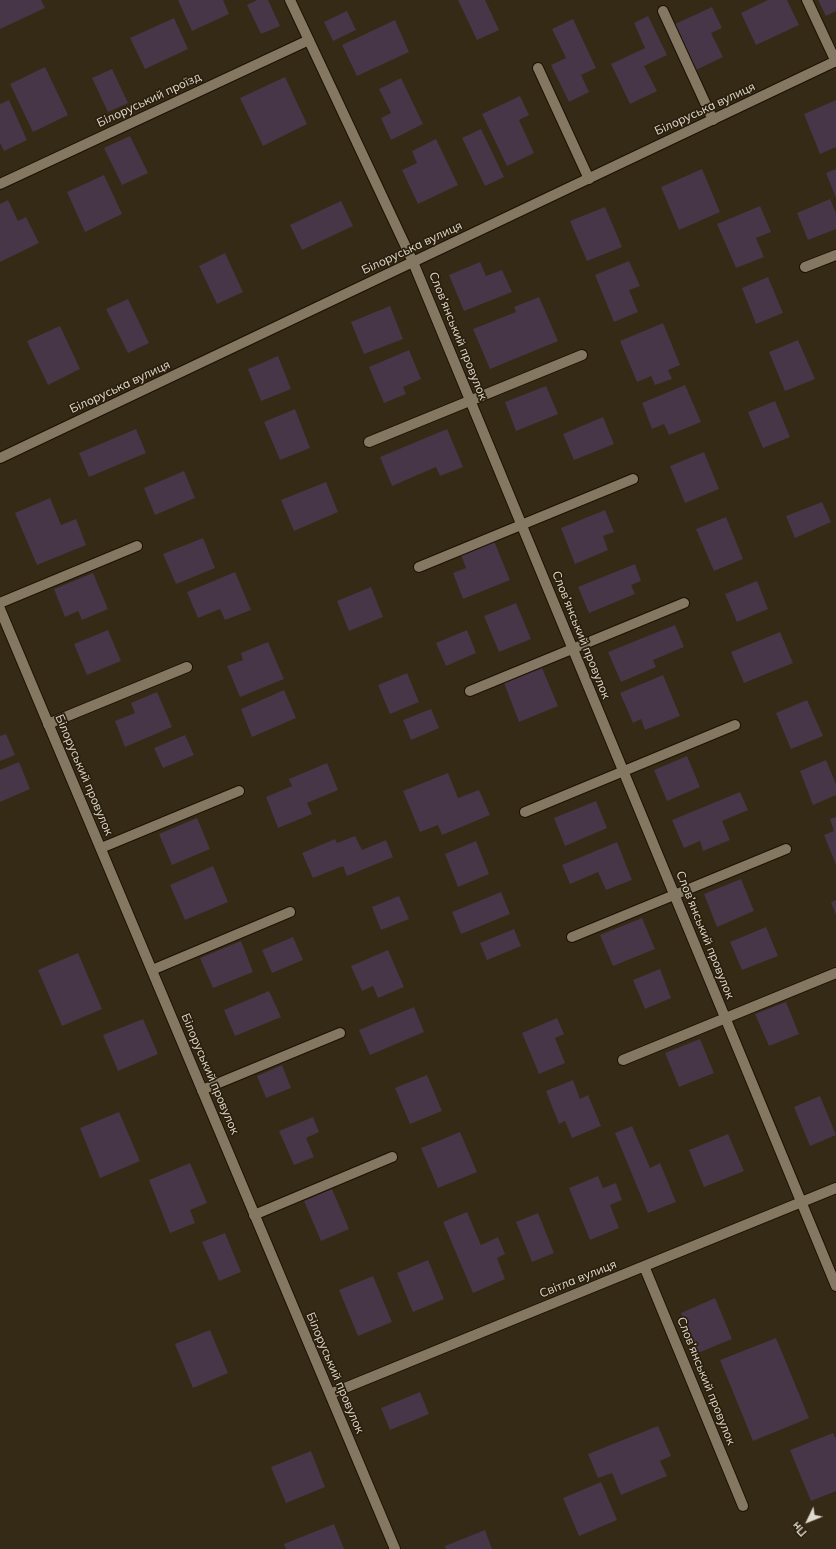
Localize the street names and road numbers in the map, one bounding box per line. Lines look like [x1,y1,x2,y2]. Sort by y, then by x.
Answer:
street label: Білоруський проїзд [95,70,203,130]
street label: Білоруська вулиця [652,79,758,139]
street label: Білоруська вулиця [359,218,465,278]
street label: Слов’янський провулок [426,270,490,402]
street label: Білоруська вулиця [67,357,173,417]
street label: Слов’янський провулок [549,569,613,701]
street label: Білоруський провулок [52,712,116,838]
street label: Слов’янський провулок [673,869,737,1001]
street label: Білоруський провулок [178,1011,242,1137]
street label: Світла вулиця [537,1257,619,1301]
street label: Білоруський провулок [303,1310,367,1436]
street label: Слов’янський провулок [674,1315,738,1447]

